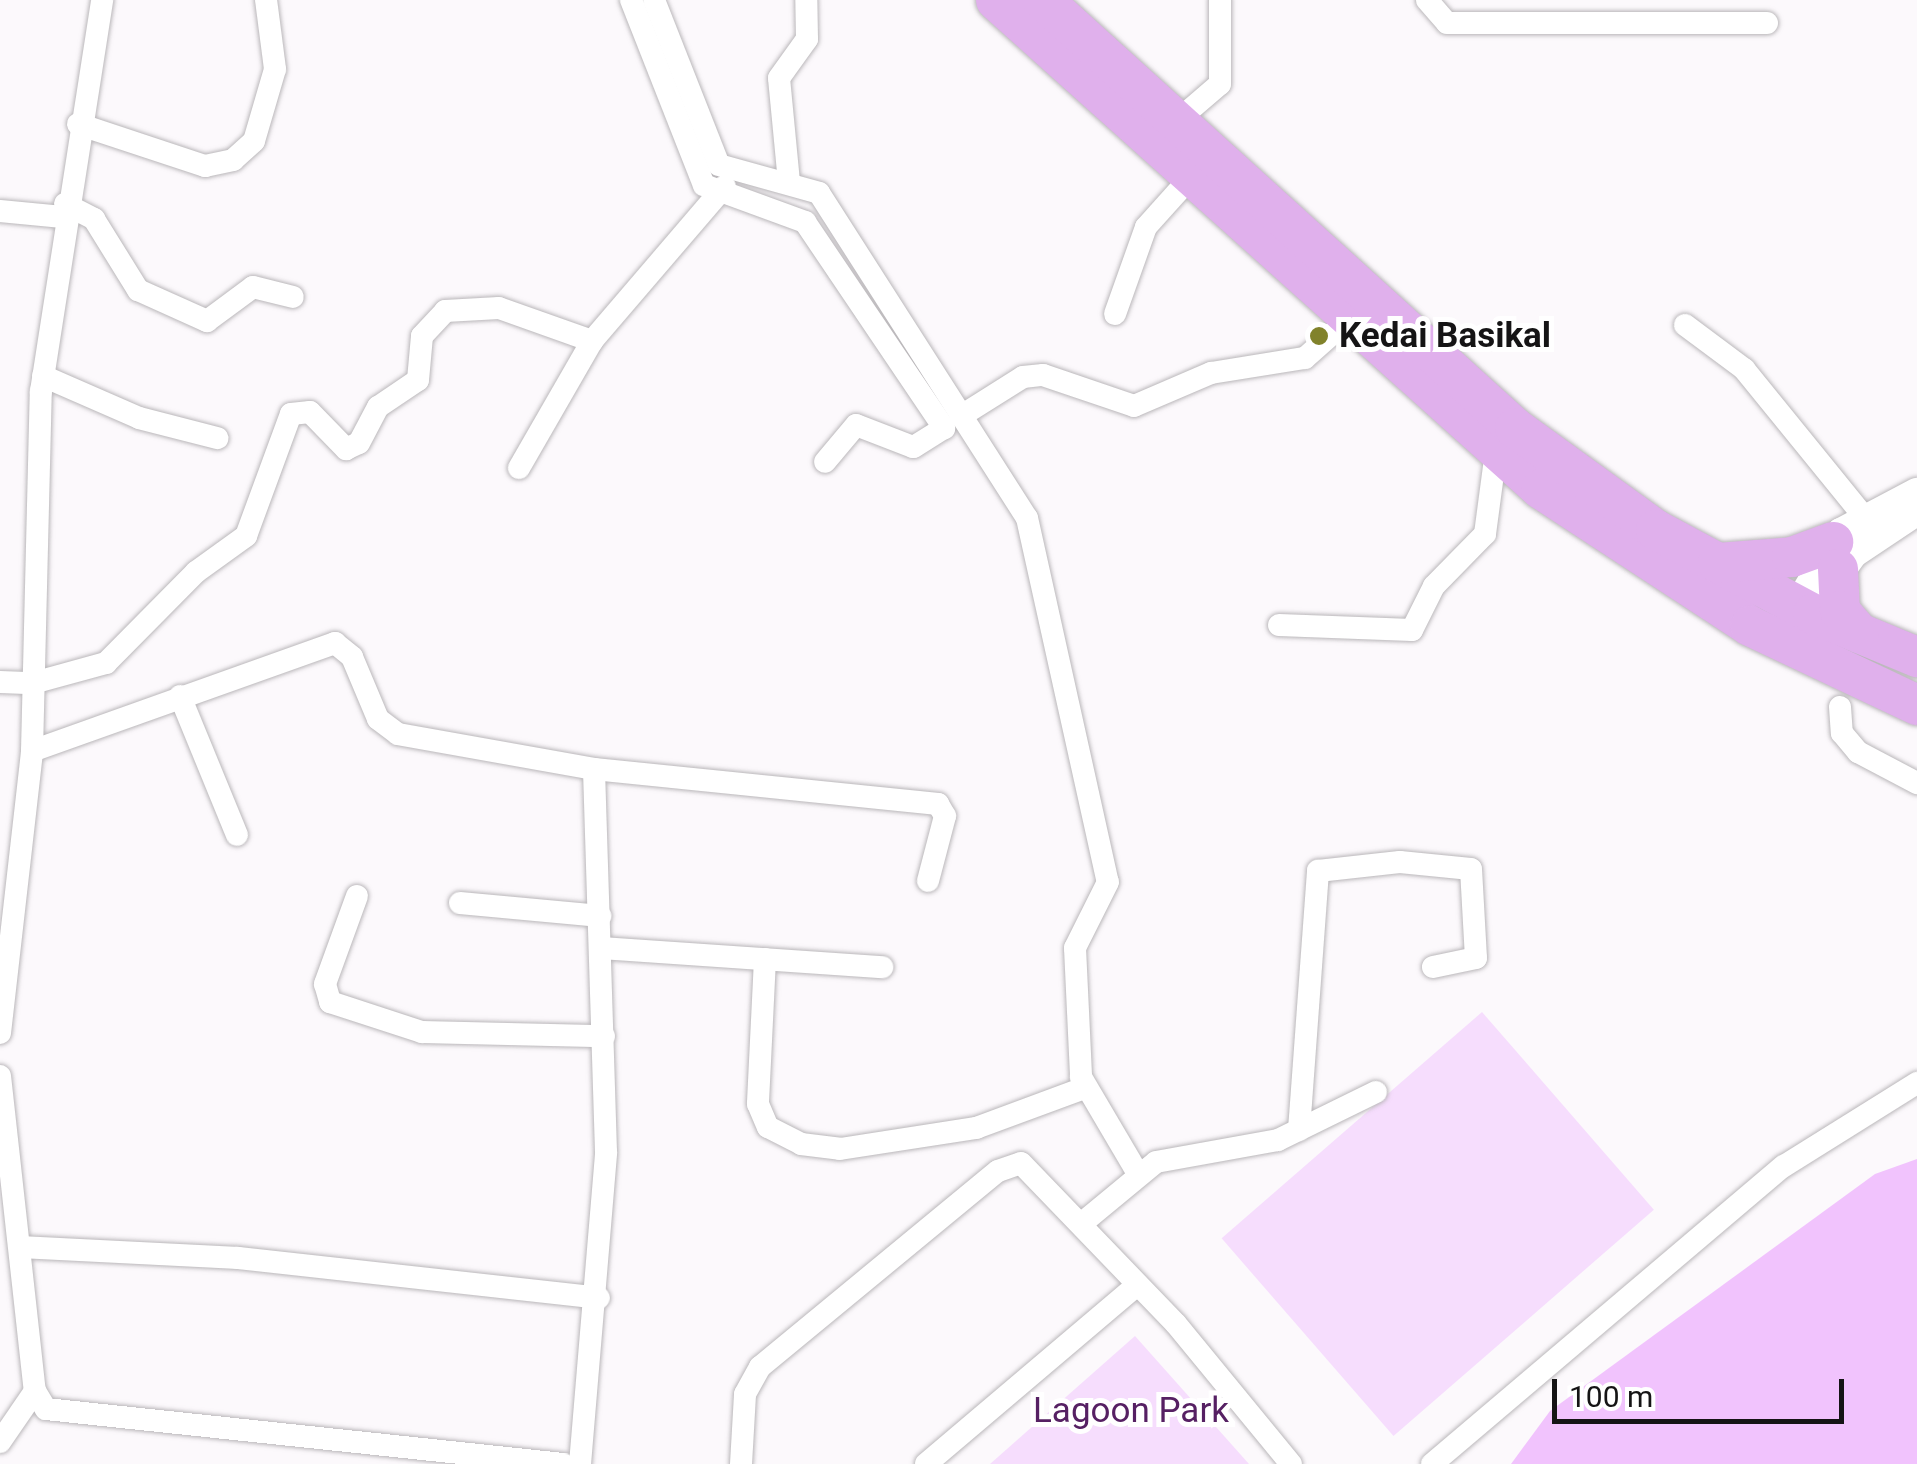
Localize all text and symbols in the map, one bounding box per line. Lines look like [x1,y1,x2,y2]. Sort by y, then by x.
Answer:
place label: Kedai Basikal [1339,315,1551,357]
marker: Kedai Basikal [1308,325,1330,347]
scale bar [1557,1359,1850,1421]
text: 100 m [1569,1379,1653,1414]
park label: Lagoon Park [1033,1390,1229,1432]

